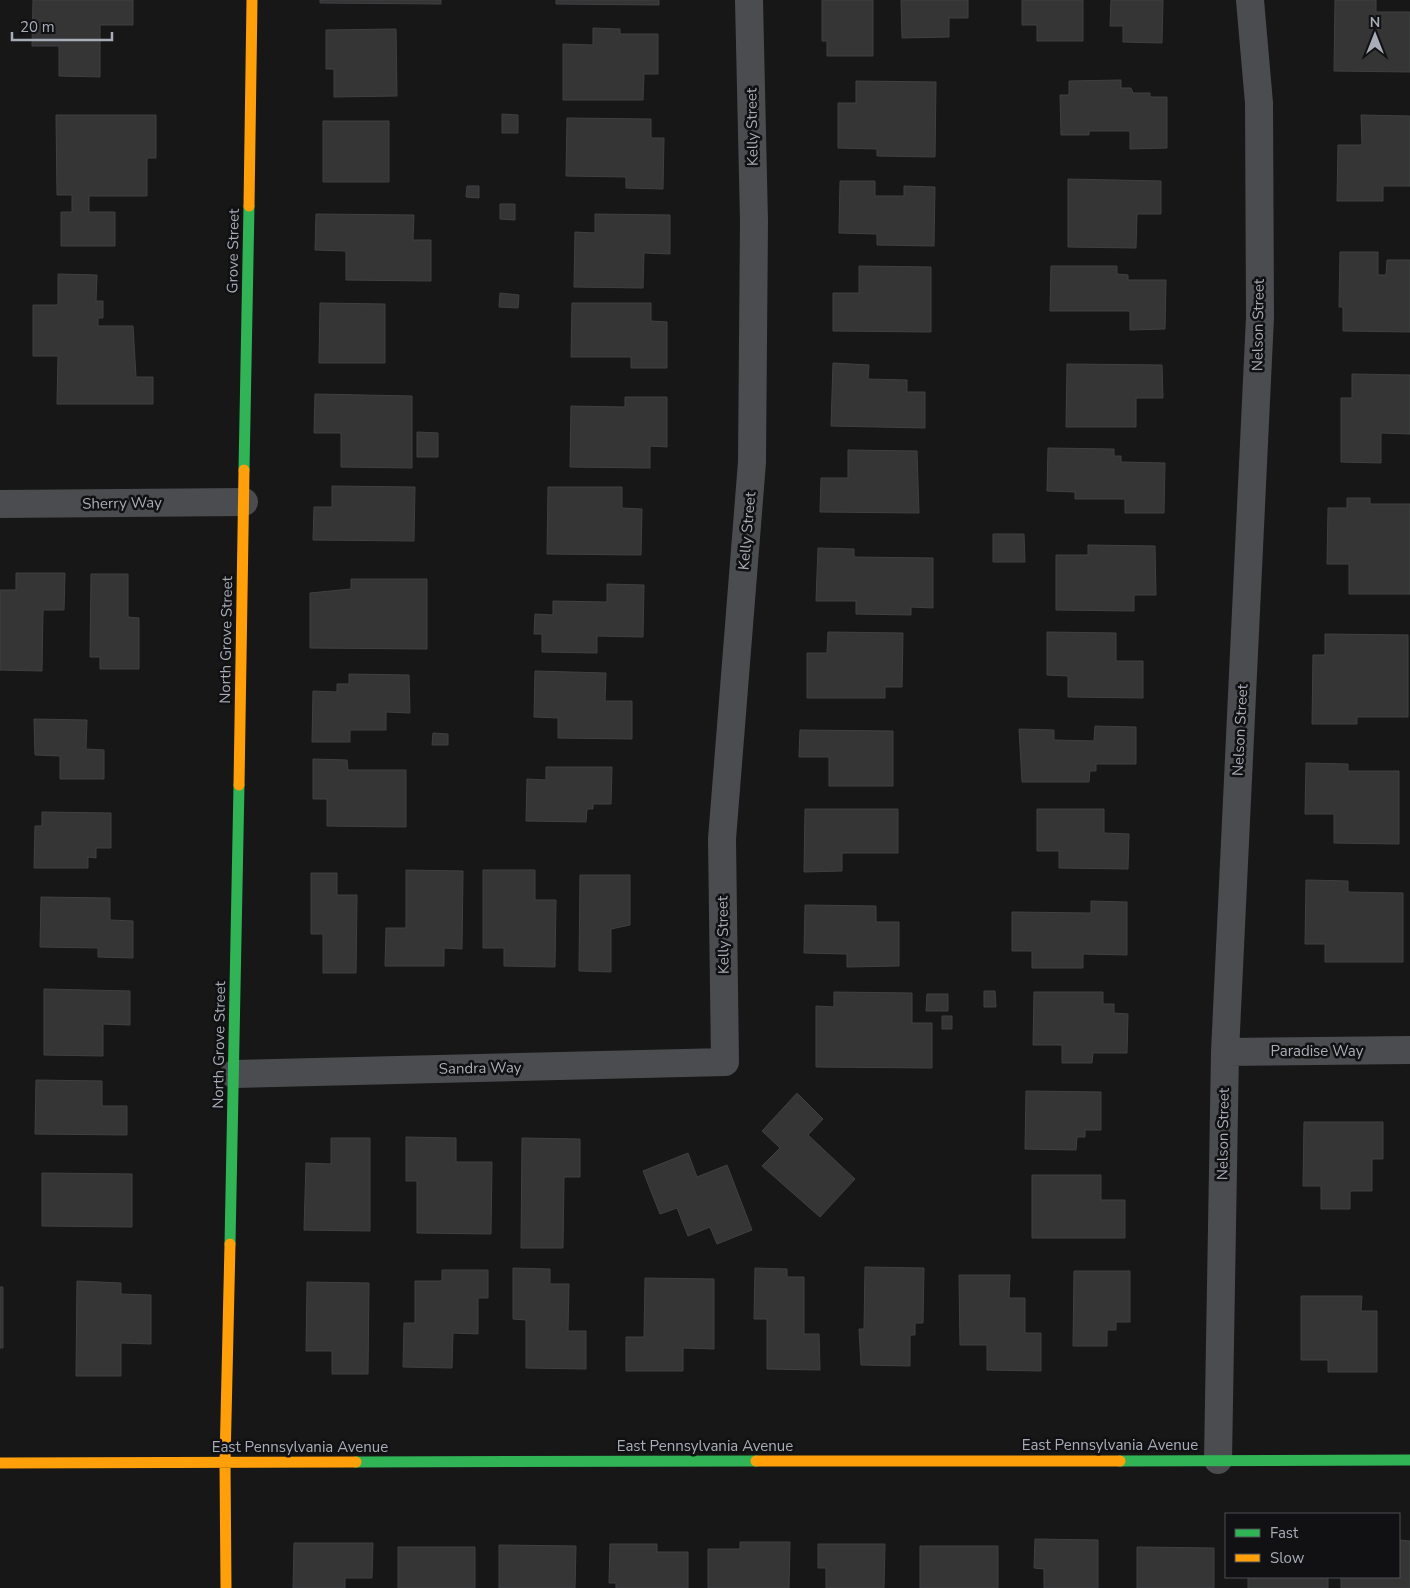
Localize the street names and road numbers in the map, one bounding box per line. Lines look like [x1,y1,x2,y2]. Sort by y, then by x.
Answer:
street label: Kelly Street [741,87,763,166]
street label: Grove Street [222,208,244,294]
street label: Nelson Street [1247,278,1269,371]
street label: Kelly Street [734,490,760,571]
street label: Sherry Way [82,492,162,514]
street label: North Grove Street [215,575,237,704]
street label: Nelson Street [1228,683,1252,777]
street label: Kelly Street [712,895,734,974]
street label: North Grove Street [208,980,230,1109]
street label: Paradise Way [1271,1041,1364,1061]
street label: Sandra Way [438,1057,522,1079]
street label: Nelson Street [1212,1087,1234,1180]
street label: East Pennsylvania Avenue [1022,1435,1198,1455]
street label: East Pennsylvania Avenue [617,1436,793,1456]
street label: East Pennsylvania Avenue [212,1437,388,1457]

